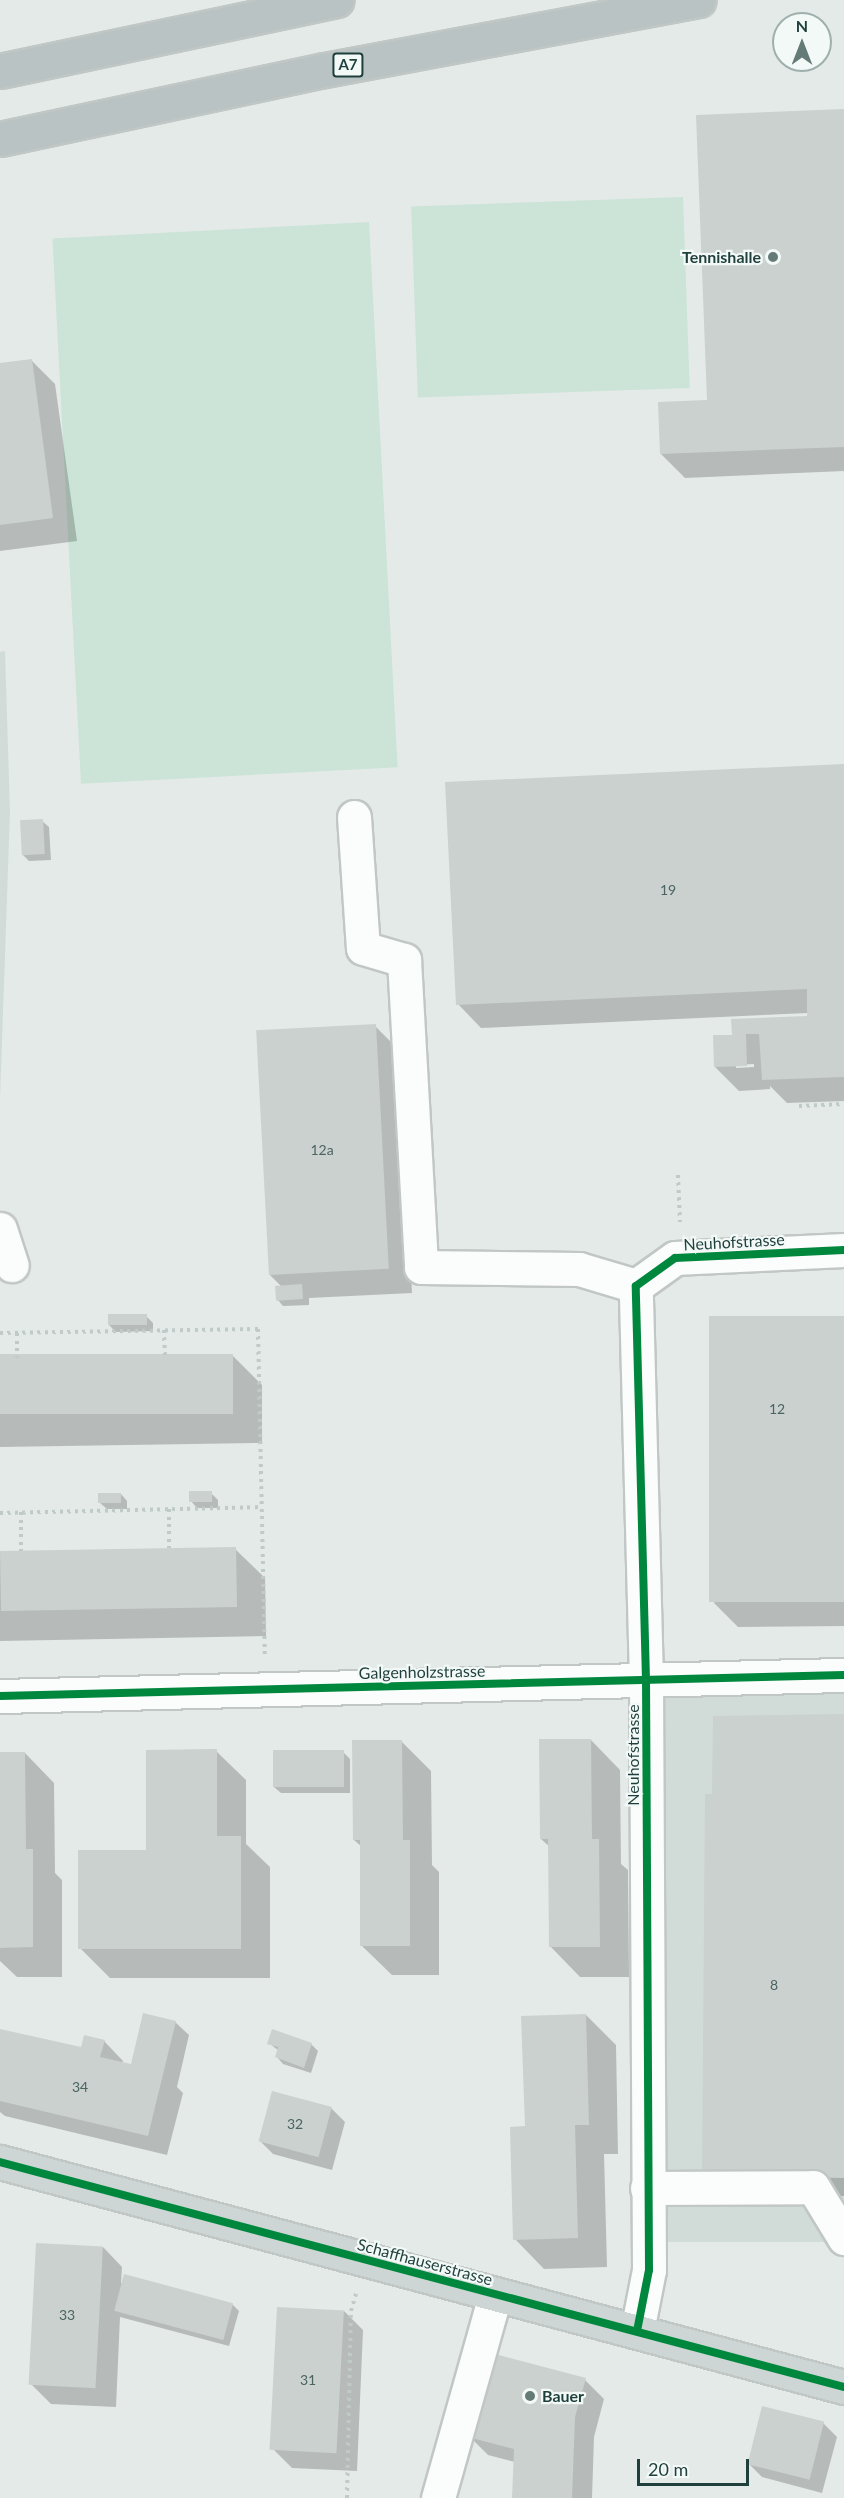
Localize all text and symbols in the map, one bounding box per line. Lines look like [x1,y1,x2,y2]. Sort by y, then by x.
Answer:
north arrow [772,12,832,72]
text: N [796,16,808,35]
road number: A7 [332,53,364,77]
place label: Tennishalle [682,247,761,267]
marker: Tennishalle [766,250,780,264]
house number: 19 [660,882,676,898]
house number: 12a [310,1142,334,1158]
street label: Neuhofstrasse [683,1230,785,1254]
house number: 12 [769,1401,785,1417]
street label: Galgenholzstrasse [359,1661,485,1683]
street label: Neuhofstrasse [623,1704,643,1806]
house number: 8 [770,1977,778,1993]
house number: 34 [72,2079,88,2095]
house number: 32 [287,2116,303,2132]
street label: Schaffhauserstrasse [355,2235,495,2289]
house number: 33 [59,2307,75,2323]
house number: 31 [300,2372,316,2388]
place label: Bauer [542,2386,584,2406]
marker: Bauer [523,2389,537,2403]
scale bar [640,2447,752,2485]
text: 20 m [648,2458,688,2480]

